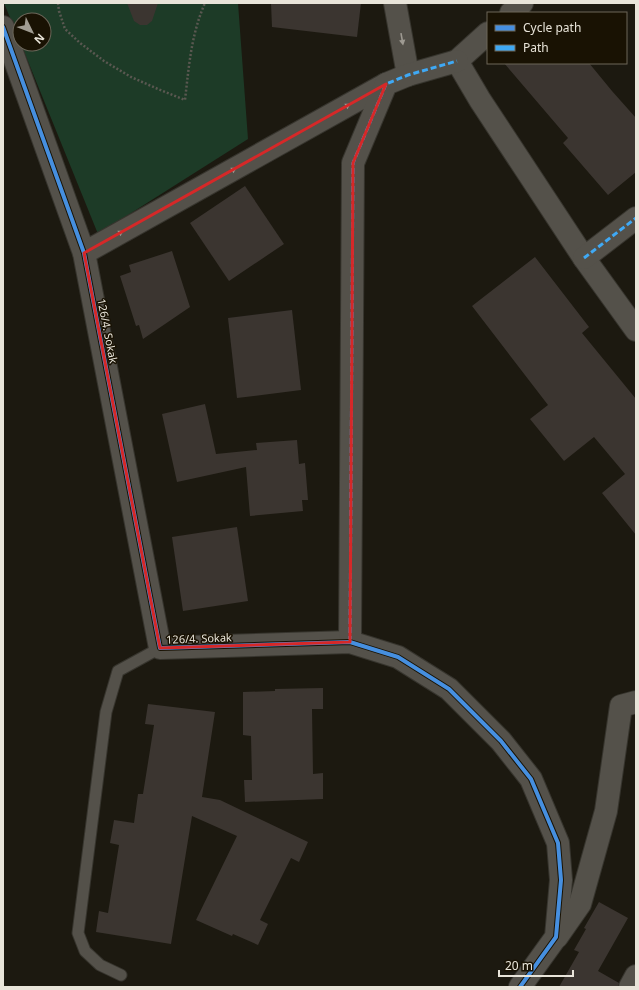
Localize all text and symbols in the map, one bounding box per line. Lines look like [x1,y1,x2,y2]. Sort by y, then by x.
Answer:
north arrow [12,12,52,52]
legend [487,12,627,64]
text: Cycle path [523,19,581,36]
text: N [31,31,48,48]
one-way arrow [399,33,405,45]
text: Path [523,39,549,56]
one-way arrow [339,103,351,110]
one-way arrow [225,167,237,174]
one-way arrow [112,231,124,238]
street label: 126/4. Sokak [94,297,122,365]
street label: 126/4. Sokak [166,629,232,647]
scale bar [499,952,573,978]
text: 20 m [505,957,533,974]

